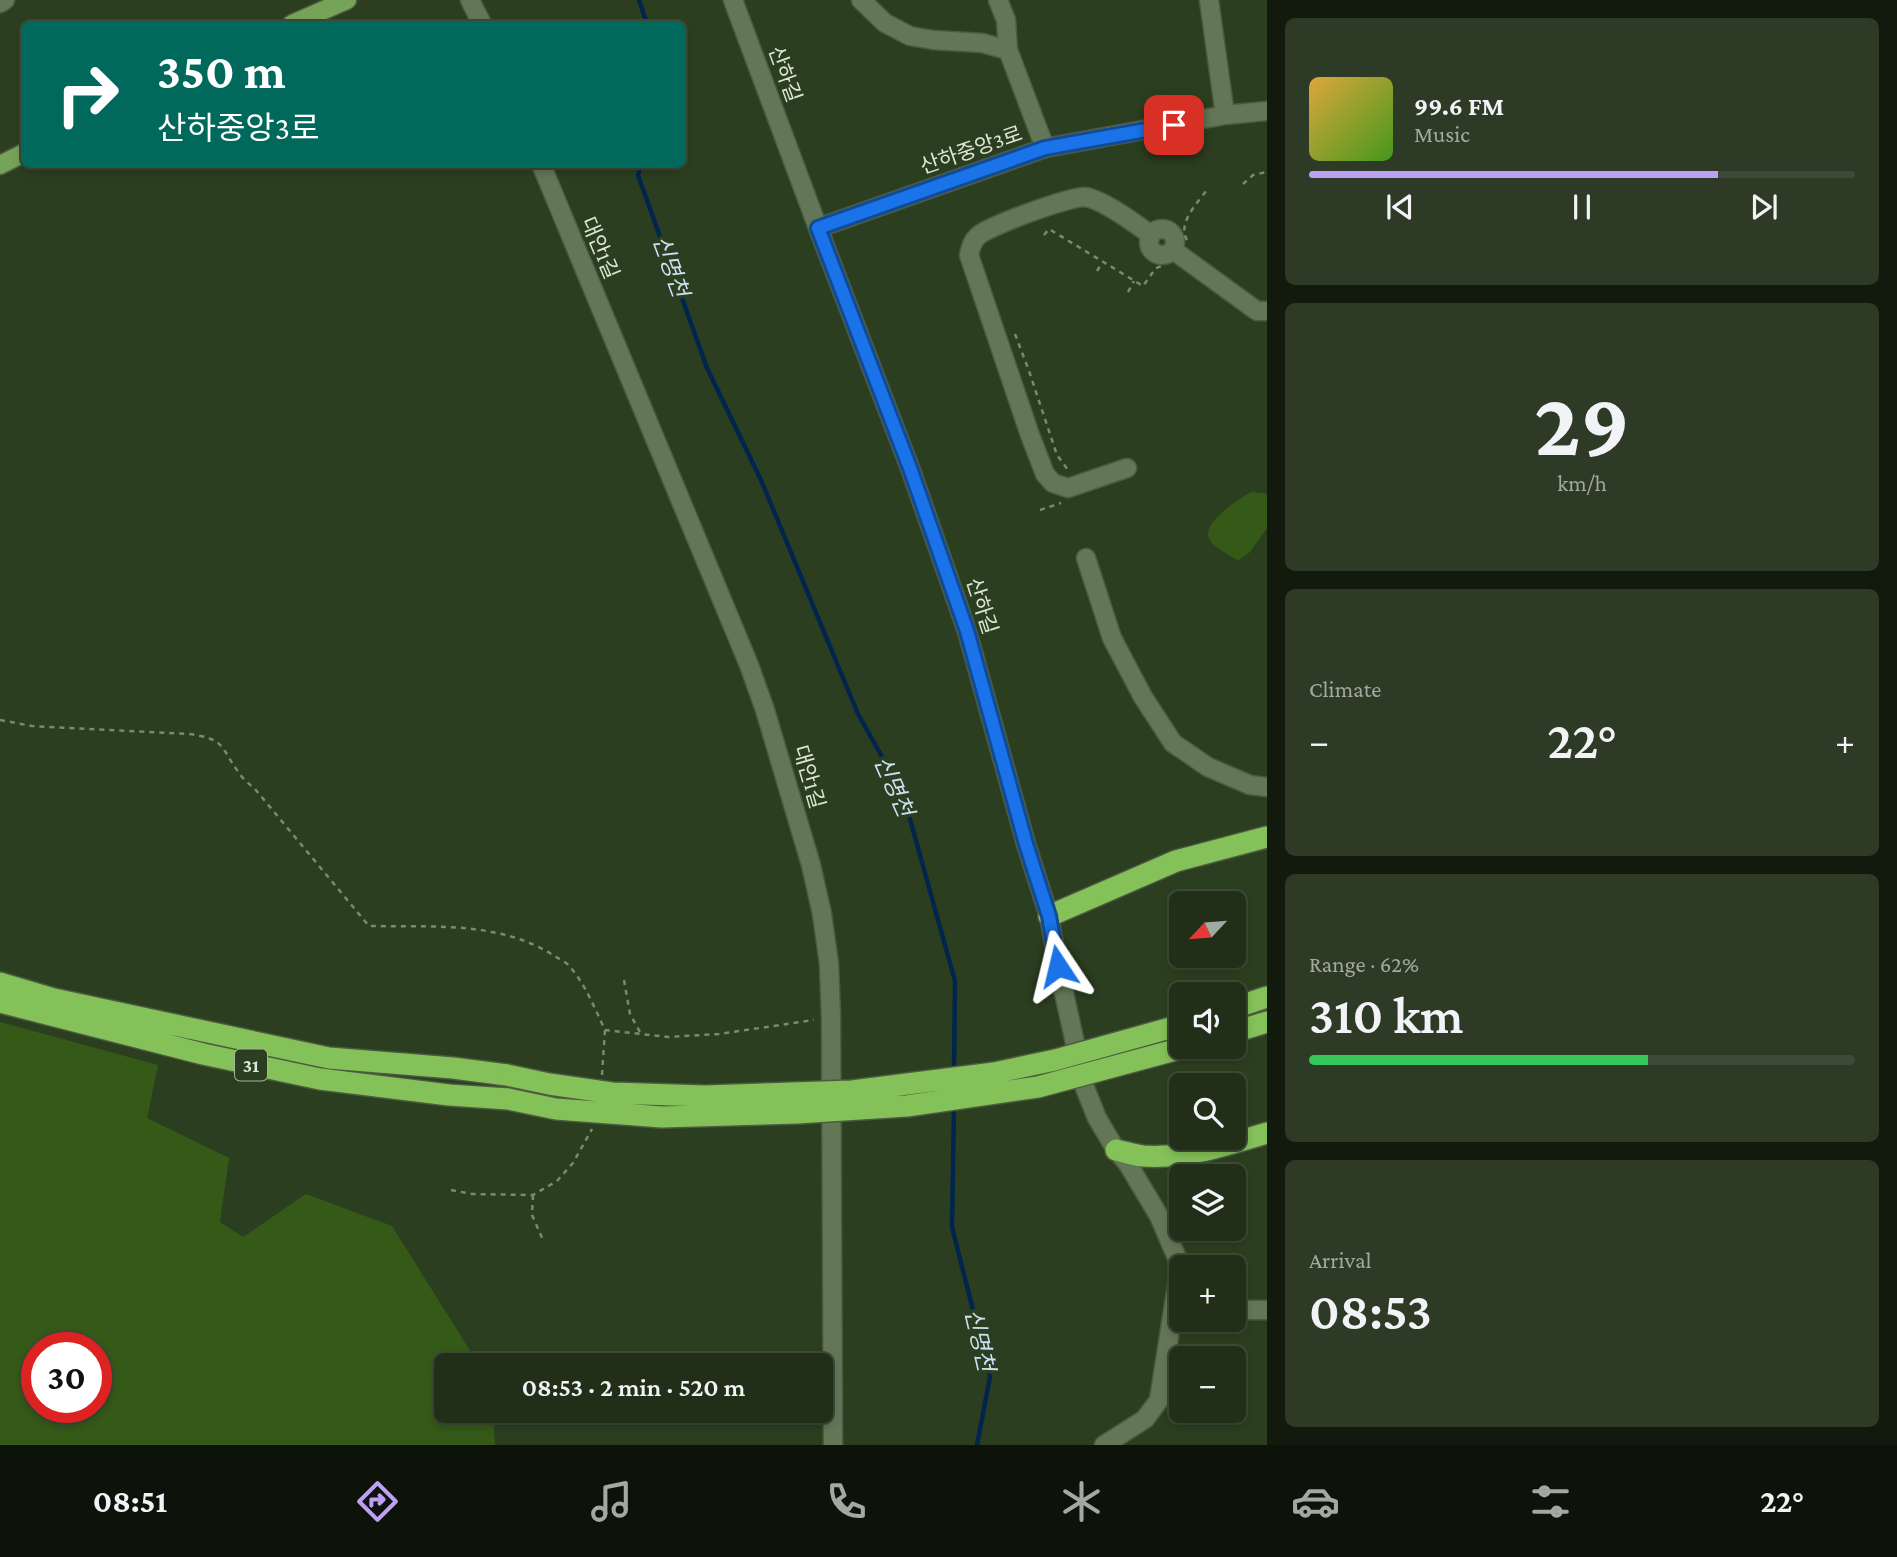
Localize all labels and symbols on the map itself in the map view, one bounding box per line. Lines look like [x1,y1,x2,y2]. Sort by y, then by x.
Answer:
street label: 산하길 [764,43,806,105]
pin [1144,95,1204,155]
street label: 산하중앙3로 [917,121,1025,179]
street label: 대안1길 [576,213,624,283]
water label: 신명천 [648,232,695,303]
street label: 산하길 [962,575,1002,637]
street label: 대안1길 [789,742,829,812]
water label: 신명천 [869,752,920,823]
north arrow [1169,891,1246,968]
position arrow [1021,929,1095,1003]
road number: 31 [235,1050,267,1080]
water label: 신명천 [960,1306,1000,1377]
speed limit sign: 30 [21,1332,112,1423]

